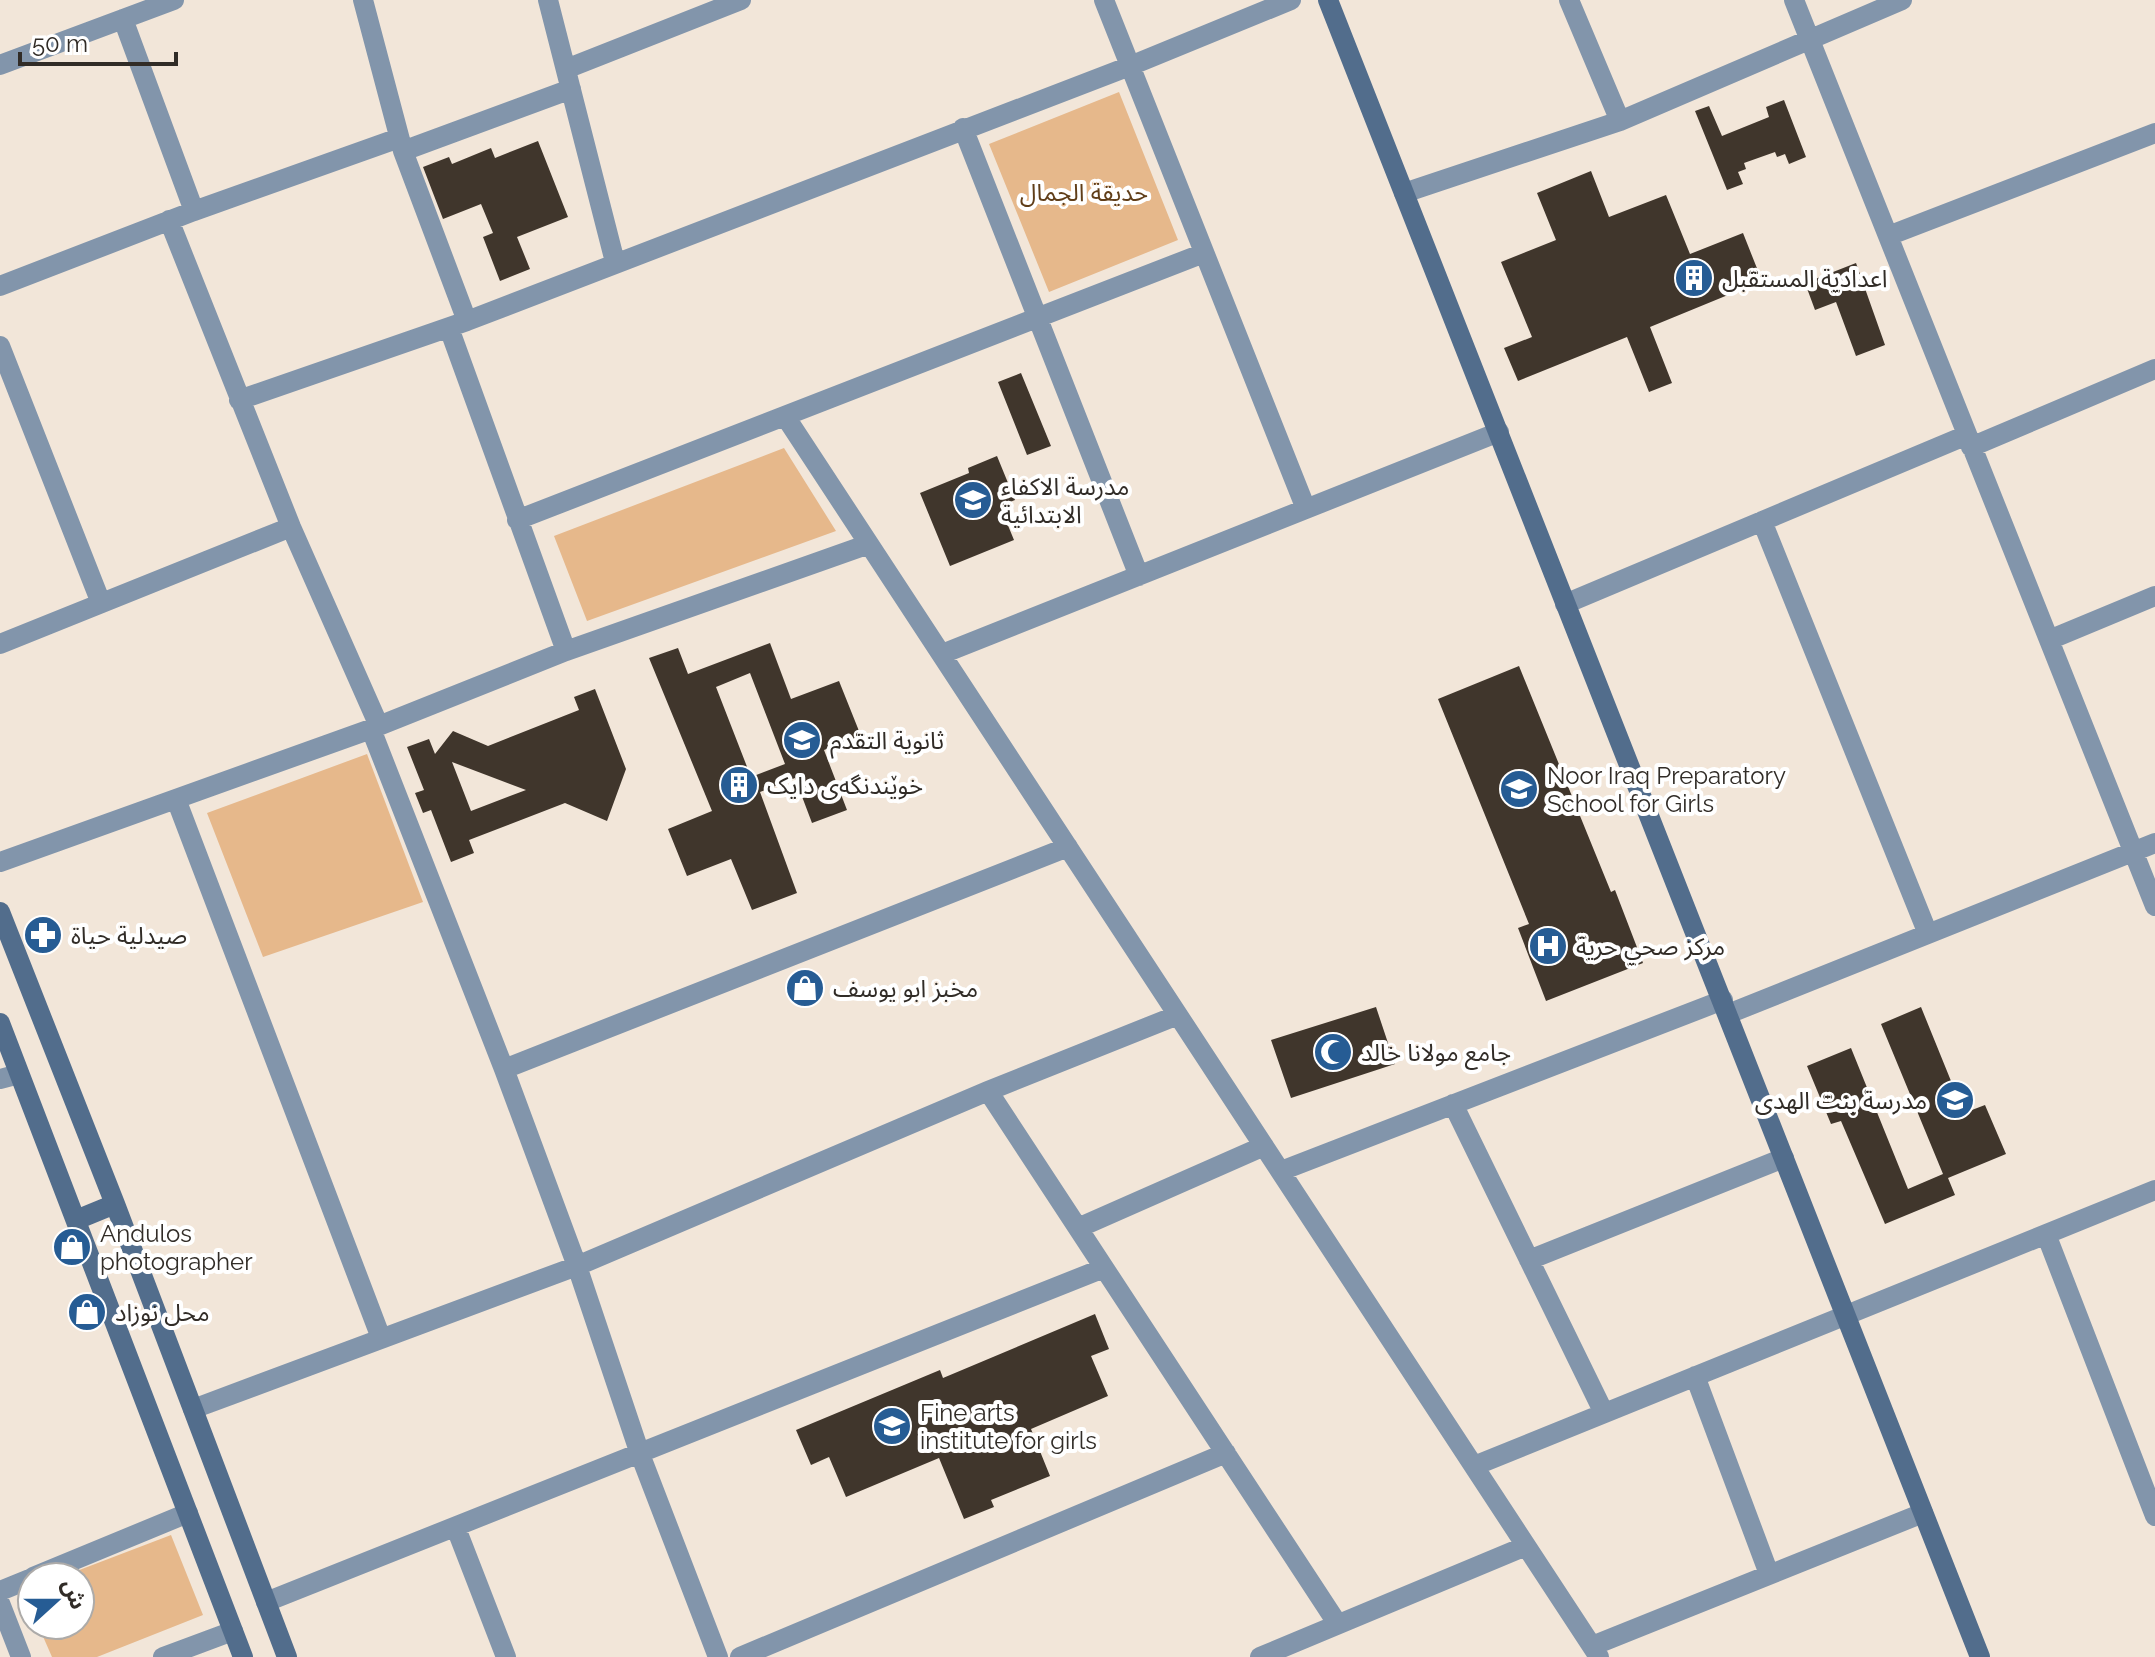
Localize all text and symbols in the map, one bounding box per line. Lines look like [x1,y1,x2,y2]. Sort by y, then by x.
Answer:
scale bar [20,16,176,66]
text: 50 m [32,29,88,58]
park label: حديقة الجمال [1020,178,1148,207]
building icon: اعدادية المستقبل [1673,257,1715,299]
place label: اعدادية المستقبل [1722,264,1887,293]
place label: مدرسة الاكفاء الابتدائية [1001,472,1129,529]
school or university icon: مدرسة الاكفاء الابتدائية [952,479,994,521]
school or university icon: ثانوية التقدم [781,719,823,761]
place label: ثانوية التقدم [830,726,944,759]
place label: Noor Iraq Preparatory School for Girls [1547,761,1786,818]
building icon: خوێندنگەی دایک [718,764,760,806]
school or university icon: Noor Iraq Preparatory School for Girls [1498,768,1540,810]
place label: خوێندنگەی دایک [767,771,923,800]
pharmacy icon: صيدلية حياة [22,914,64,956]
place label: صيدلية حياة [71,921,187,950]
hospital icon: مركز صحي حرية [1527,925,1569,967]
place label: مركز صحي حرية [1576,932,1725,965]
shop icon: مخبز ابو يوسف [784,967,826,1009]
place label: مخبز ابو يوسف [833,974,978,1003]
mosque icon: جامع مولانا خالد [1312,1031,1354,1073]
place label: جامع مولانا خالد [1361,1038,1511,1070]
school or university icon: مدرسة بنت الهدی [1934,1079,1976,1121]
place label: مدرسة بنت الهدی [1755,1086,1927,1115]
place label: Andulos photographer [100,1219,253,1276]
shop icon: Andulos photographer [51,1226,93,1268]
shop icon: محل نوزاد [66,1291,108,1333]
place label: محل نوزاد [115,1298,210,1327]
place label: Fine arts institute for girls [920,1398,1097,1455]
school or university icon: Fine arts institute for girls [871,1405,913,1447]
north arrow [16,1561,96,1641]
text: ش [57,1575,92,1613]

